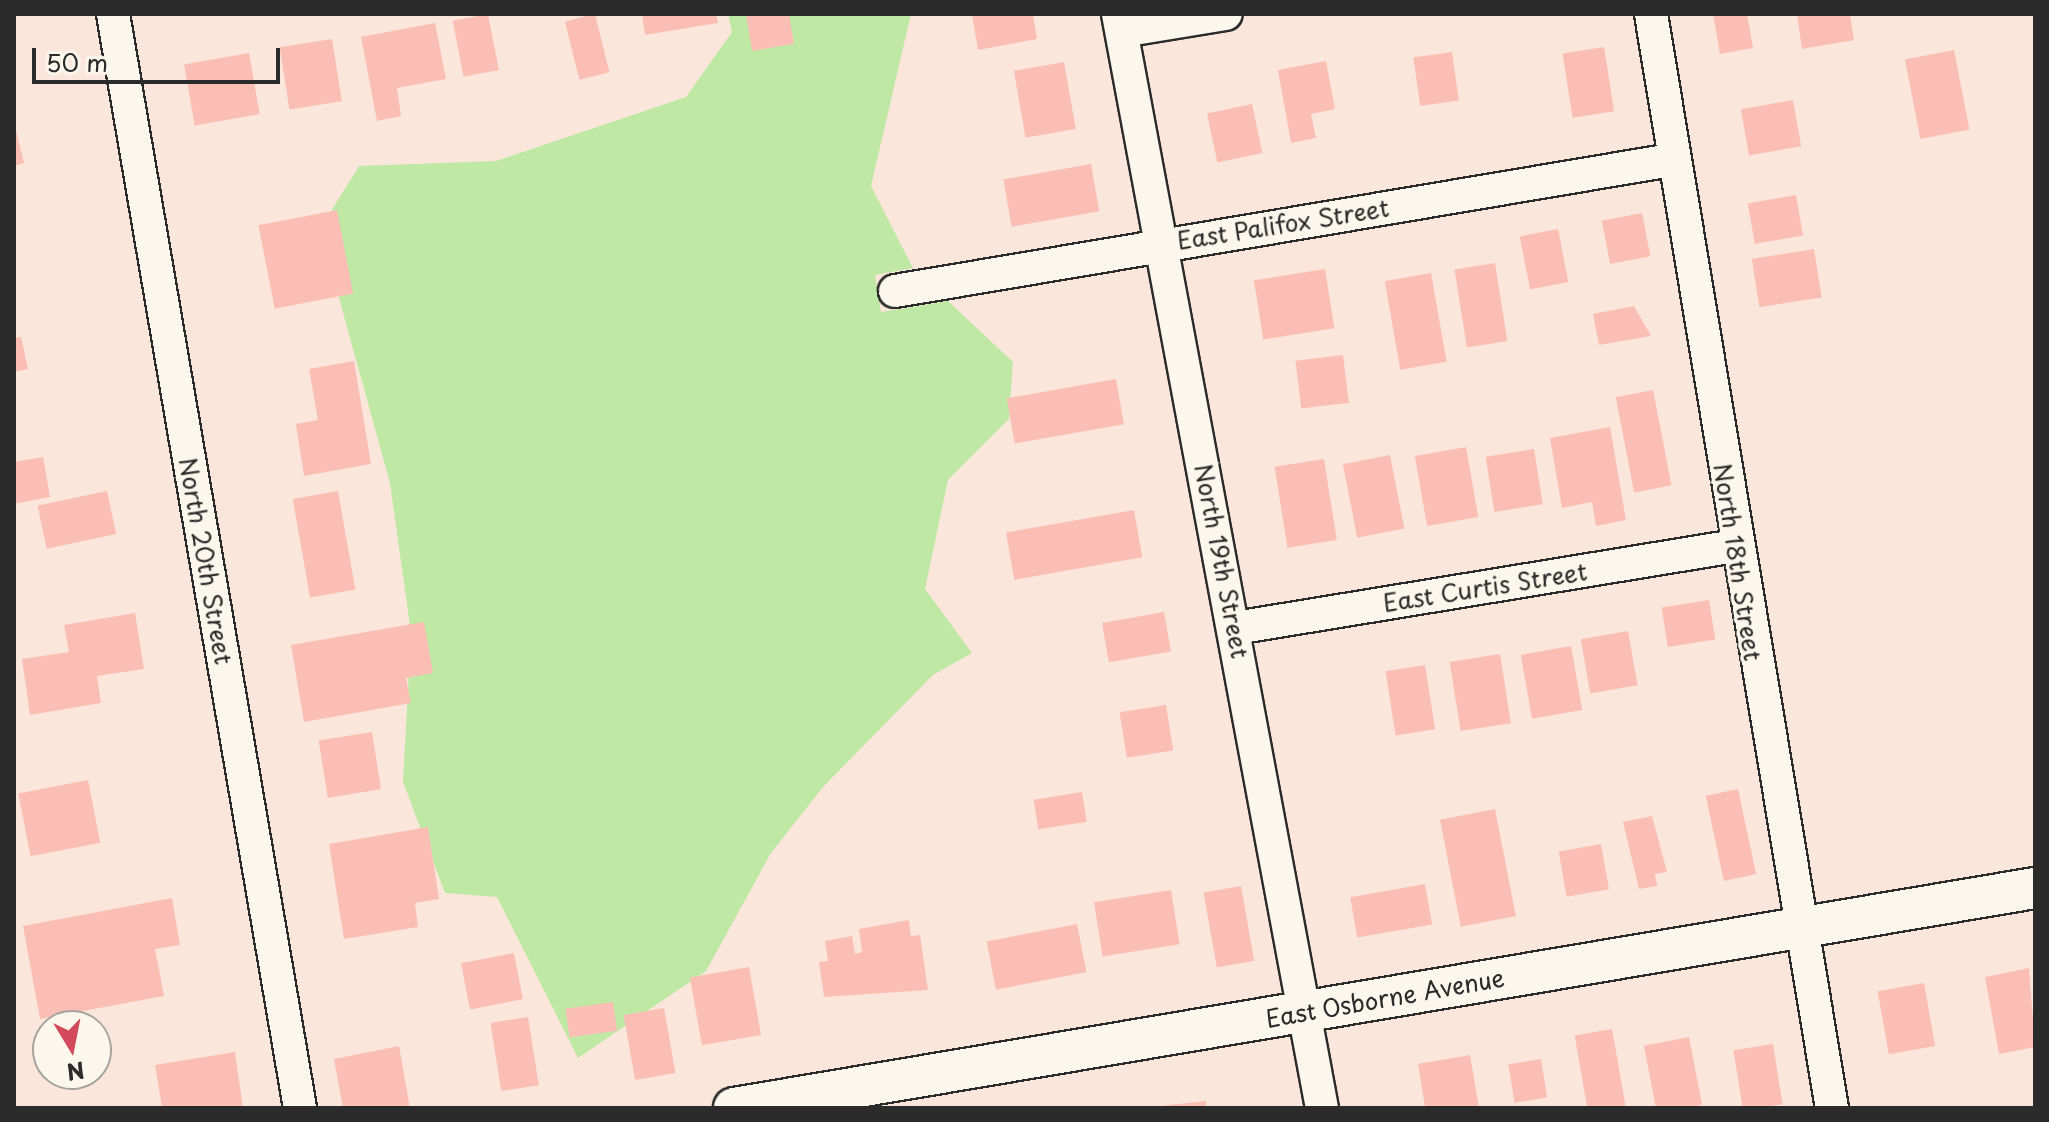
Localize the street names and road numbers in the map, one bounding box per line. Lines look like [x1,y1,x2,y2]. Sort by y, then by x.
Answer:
street label: East Palifox Street [1174,193,1392,255]
street label: North 20th Street [173,455,239,667]
street label: North 19th Street [1189,459,1255,663]
street label: North 18th Street [1708,459,1768,665]
street label: East Curtis Street [1380,557,1590,617]
street label: East Osborne Avenue [1263,963,1507,1033]

